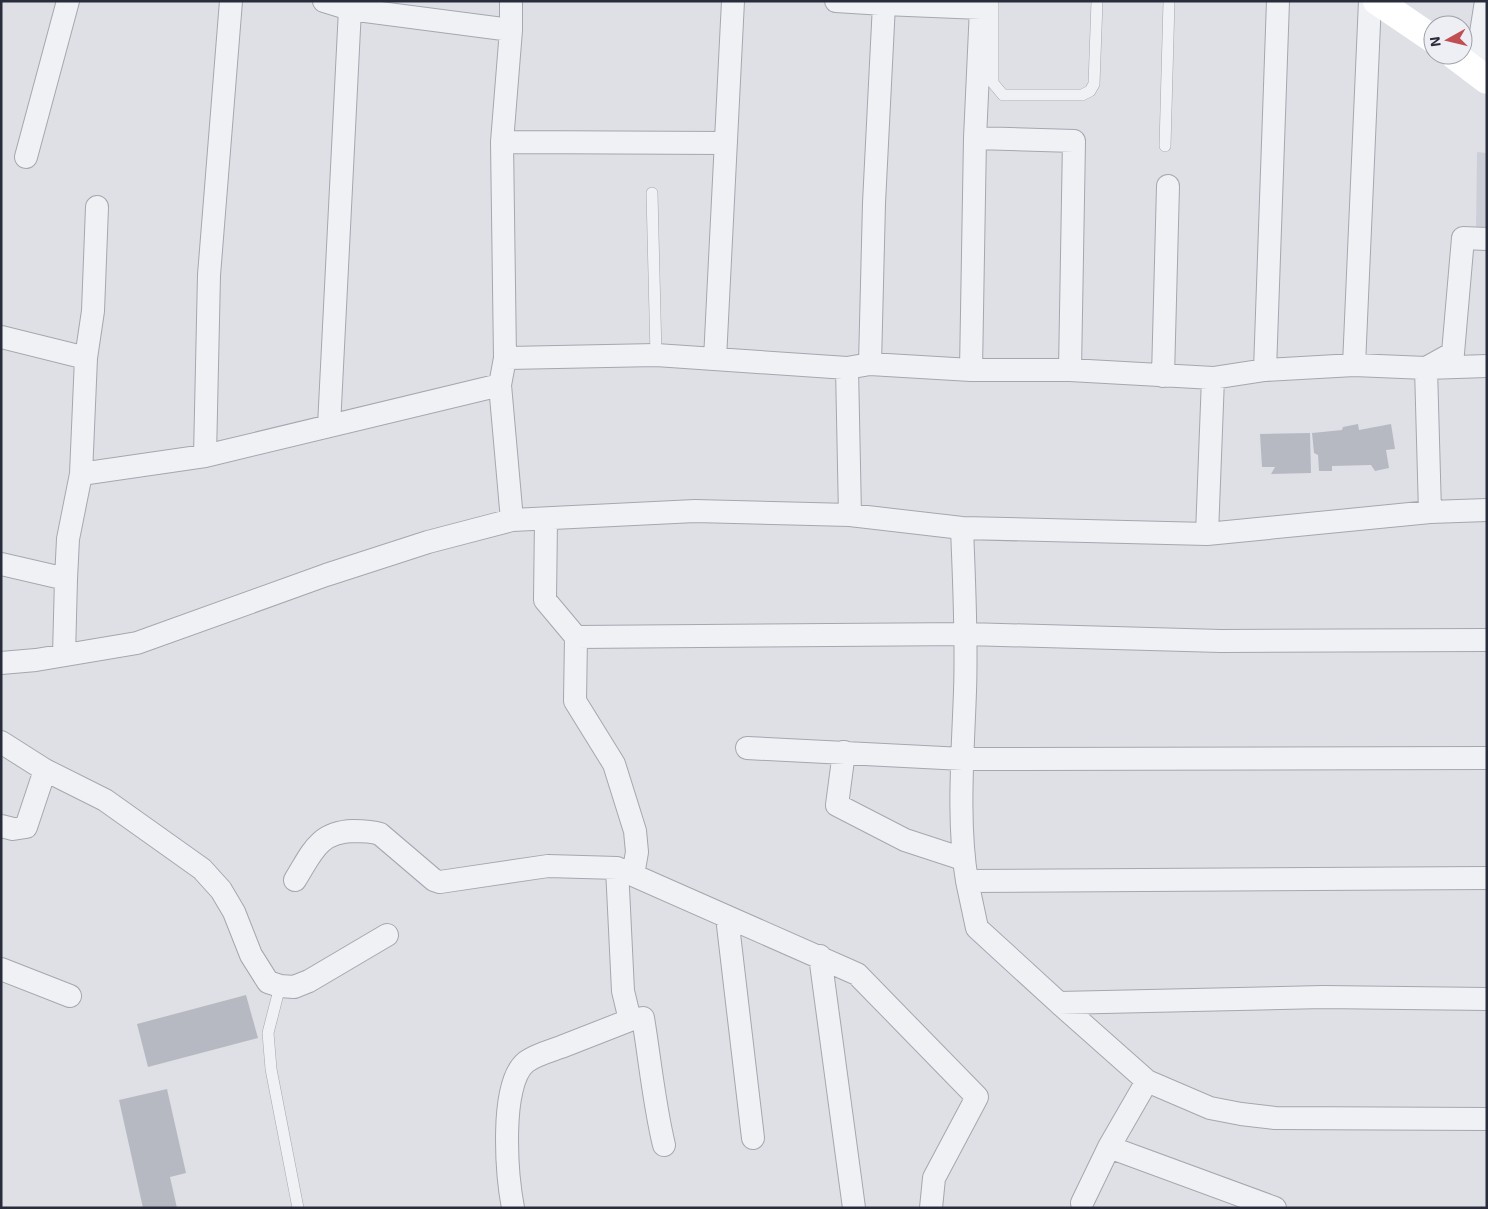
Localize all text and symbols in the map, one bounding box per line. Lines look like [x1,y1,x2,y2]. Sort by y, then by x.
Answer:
north arrow [1423,15,1473,65]
text: N [1426,36,1444,48]

